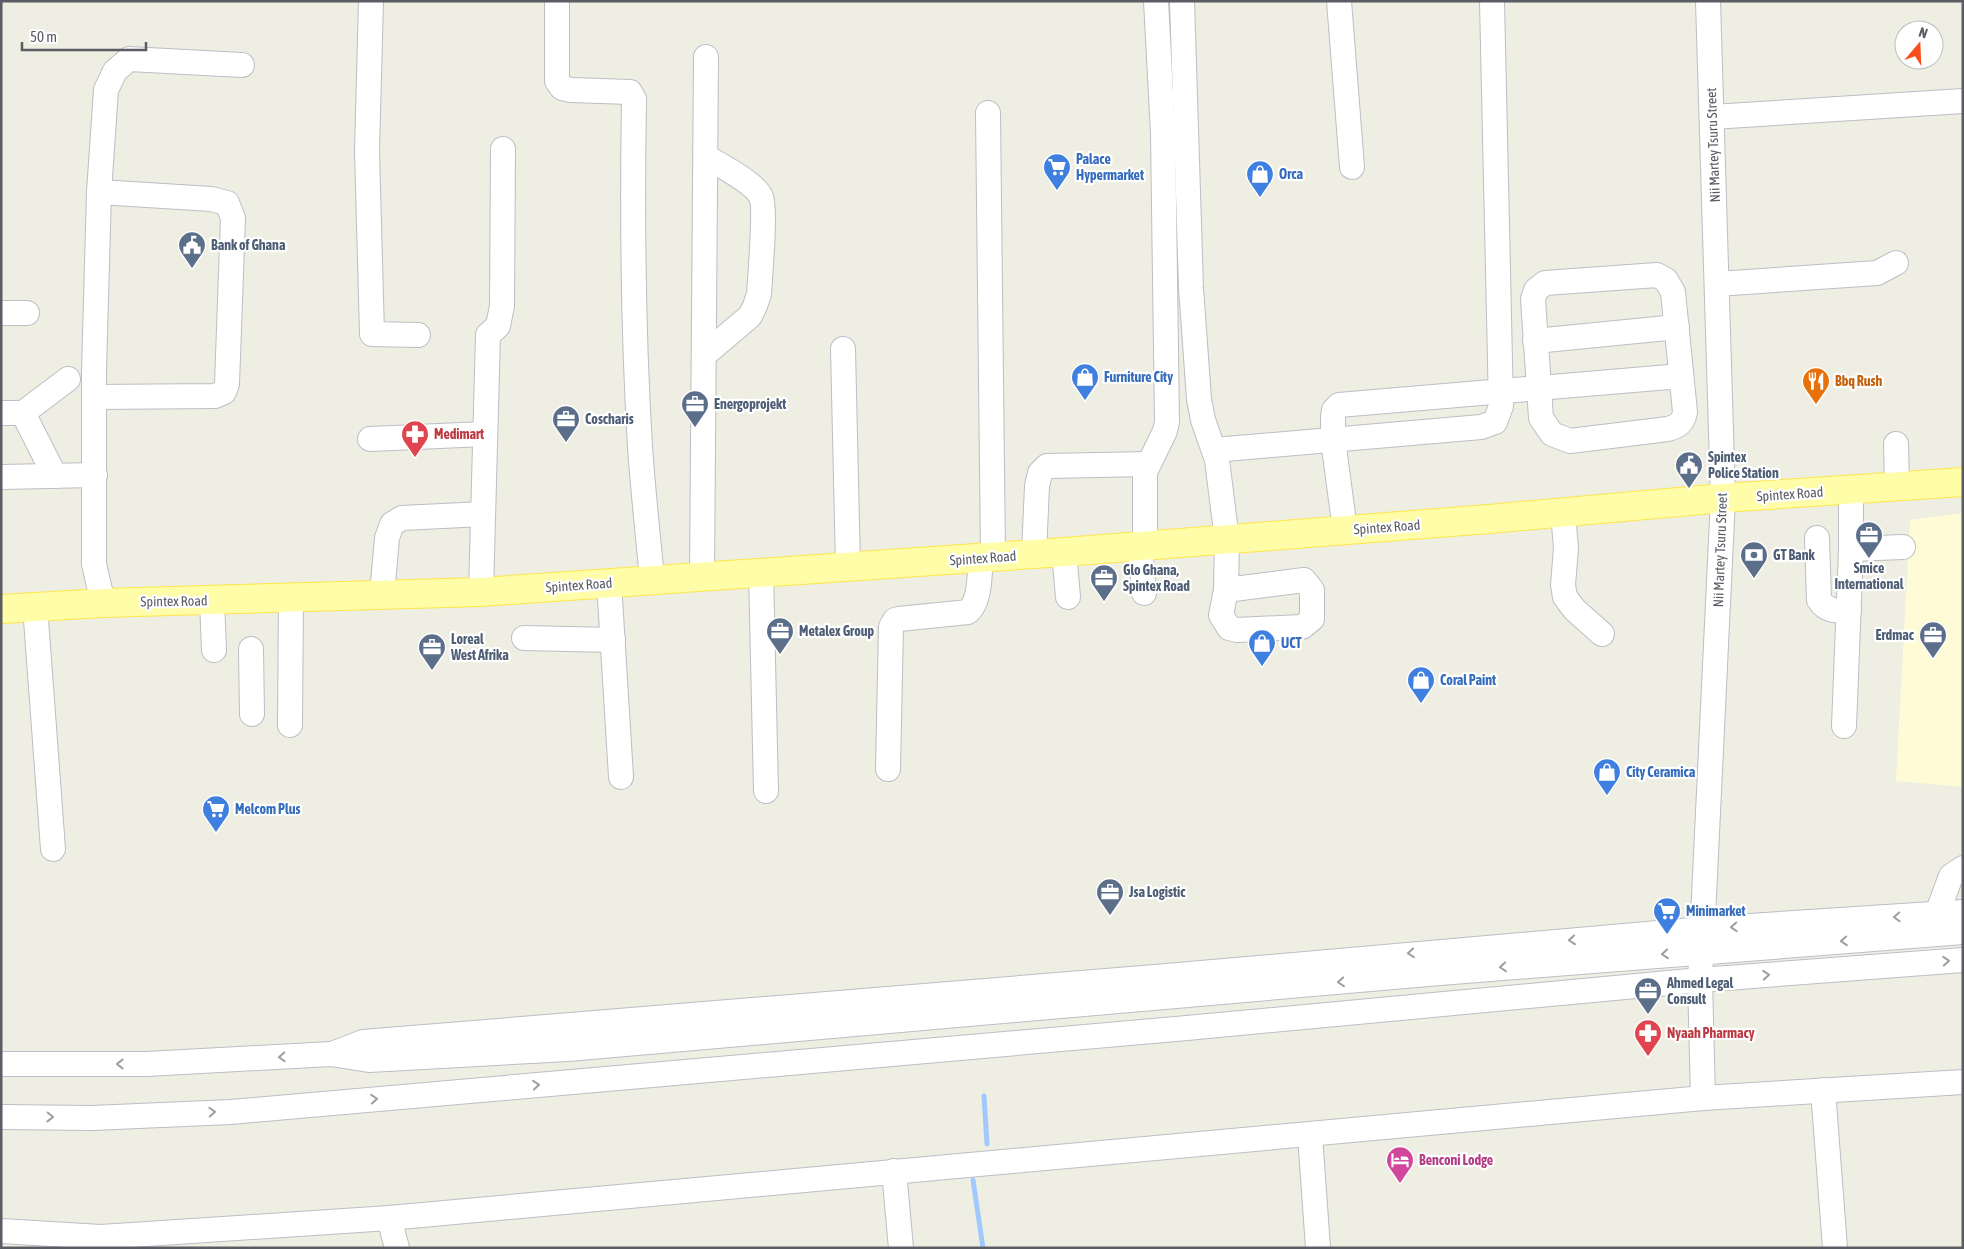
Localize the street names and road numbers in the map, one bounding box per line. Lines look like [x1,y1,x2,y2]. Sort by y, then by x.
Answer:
street label: Nii Martey Tsuru Street [1703,87,1723,203]
street label: Spintex Road [1756,484,1824,504]
street label: Nii Martey Tsuru Street [1710,492,1730,608]
street label: Spintex Road [1353,517,1421,537]
street label: Spintex Road [949,548,1017,568]
street label: Spintex Road [545,575,613,595]
street label: Spintex Road [140,592,208,610]

